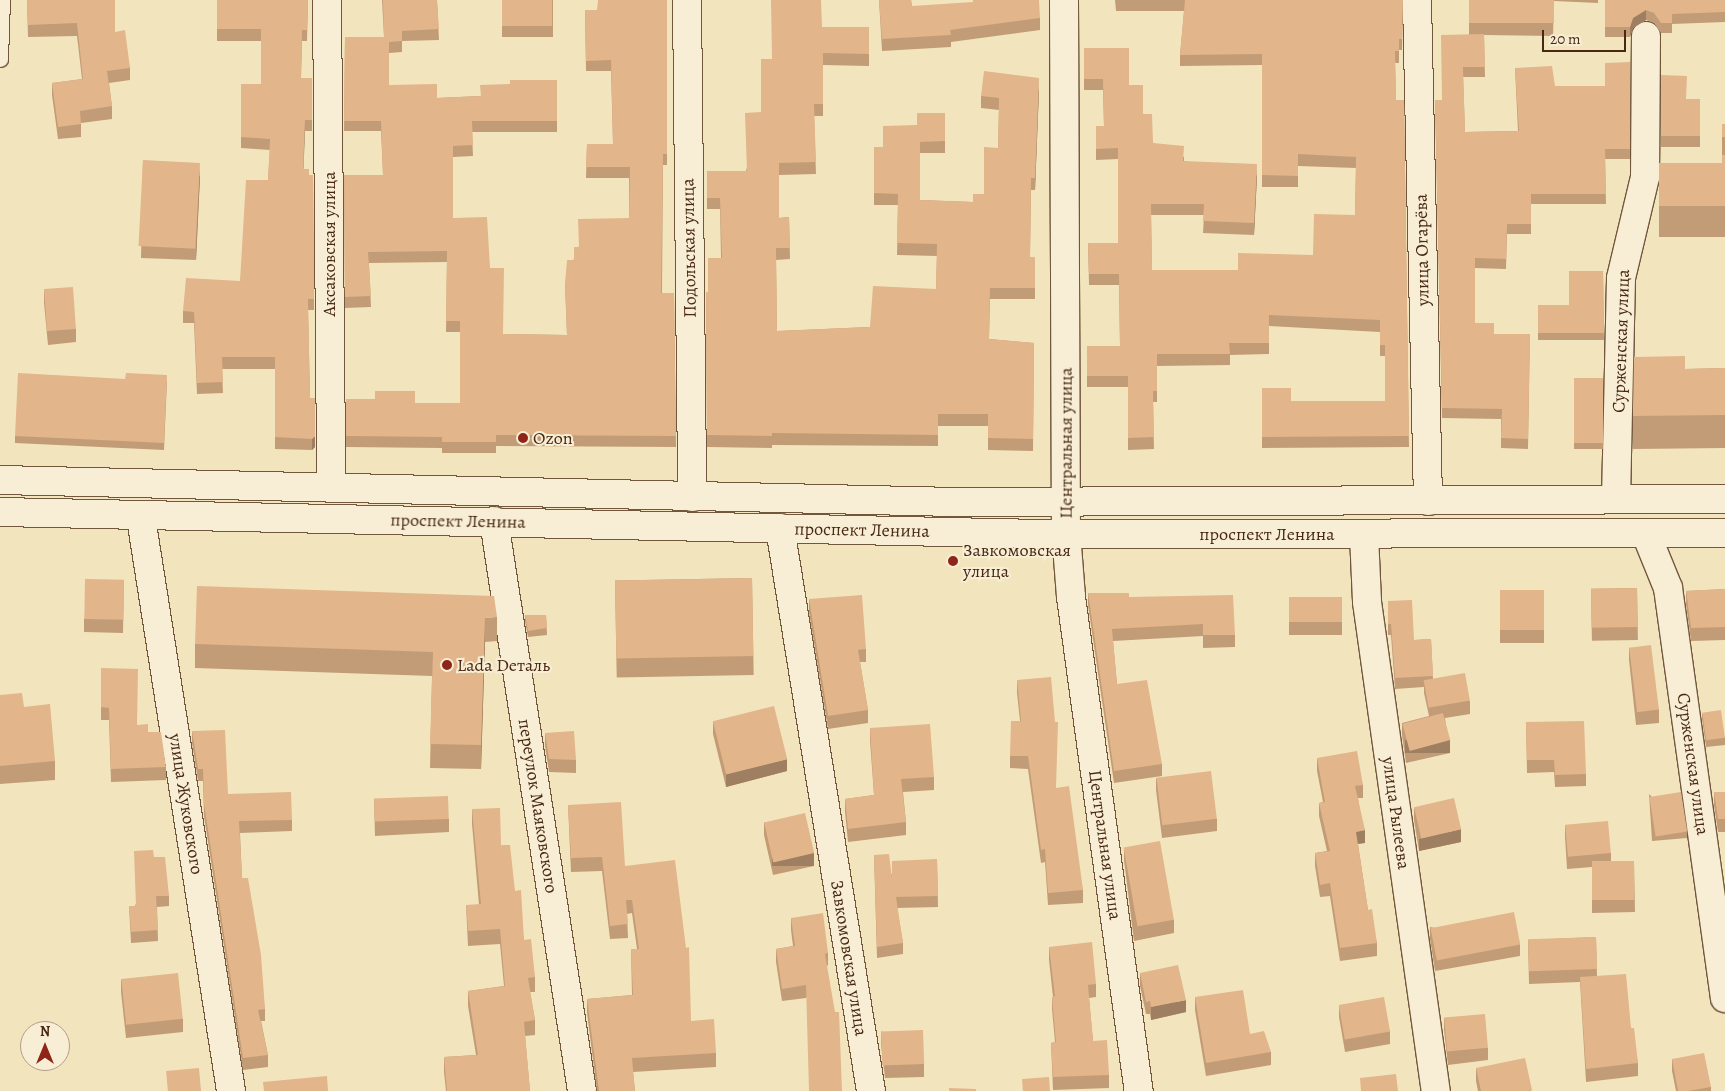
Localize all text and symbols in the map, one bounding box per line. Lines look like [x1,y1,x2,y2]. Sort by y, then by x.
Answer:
scale bar [1545,20,1629,52]
text: 20 m [1550,29,1581,49]
street label: Аксаковская улица [318,172,340,316]
street label: Подольская улица [677,178,701,318]
street label: улица Огарёва [1410,194,1434,306]
street label: Сурженская улица [1608,269,1634,413]
street label: Центральная улица [1055,367,1077,519]
place label: Ozon [533,427,573,449]
marker: Ozon [517,432,529,444]
street label: проспект Ленина [390,509,526,533]
street label: проспект Ленина [794,518,930,542]
street label: проспект Ленина [1199,523,1335,545]
place label: Завкомовская улица [963,540,1071,582]
marker: Завкомовская улица [947,555,959,567]
place label: Lada Dеталь [457,654,550,676]
marker: Lada Dеталь [441,659,453,671]
street label: Сурженская улица [1672,691,1714,837]
street label: переулок Маяковского [514,717,562,895]
street label: улица Жуковского [164,732,208,876]
street label: улица Рылеева [1377,755,1415,871]
street label: Центральная улица [1084,769,1126,921]
street label: Завкомовская улица [826,879,872,1037]
north arrow [20,1021,70,1071]
text: N [40,1022,50,1041]

